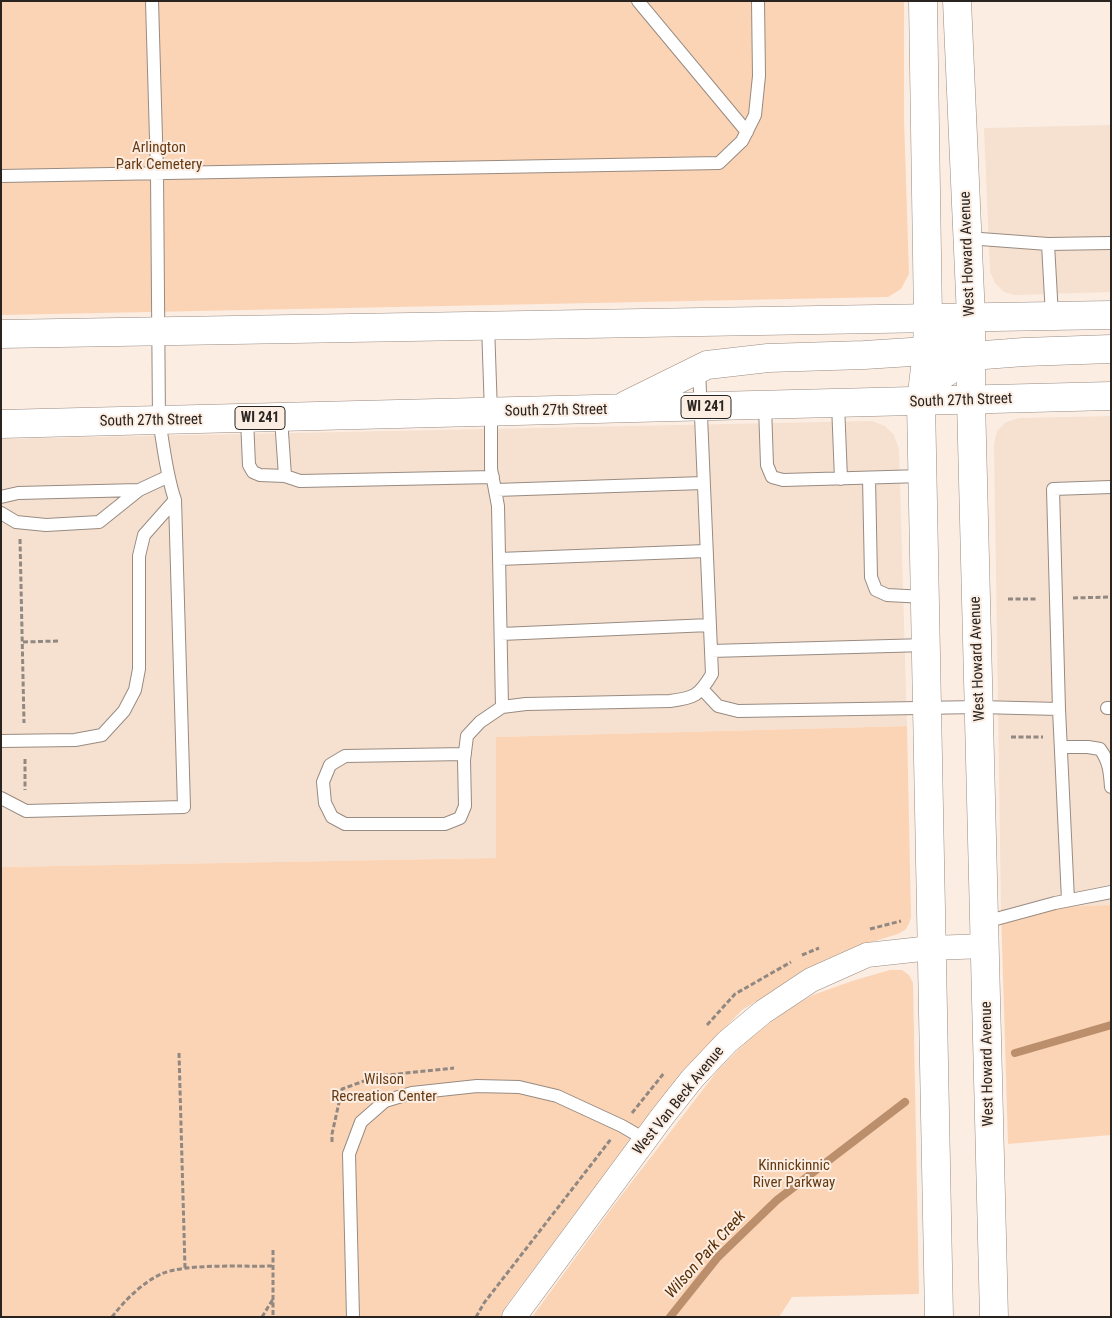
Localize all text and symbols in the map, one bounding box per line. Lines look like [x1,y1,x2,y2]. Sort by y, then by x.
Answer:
park label: Arlington Park Cemetery [116,139,202,174]
street label: West Howard Avenue [957,191,979,317]
street label: South 27th Street [909,390,1013,412]
road number: WI 241 [681,396,731,418]
street label: South 27th Street [504,401,608,421]
road number: WI 241 [235,406,285,429]
street label: South 27th Street [99,411,203,431]
street label: West Howard Avenue [967,596,989,722]
street label: West Howard Avenue [978,1001,998,1127]
street label: West Van Beck Avenue [630,1043,728,1159]
park label: Wilson Recreation Center [331,1071,437,1106]
park label: Kinnickinnic River Parkway [753,1157,835,1192]
water label: Wilson Park Creek [662,1207,750,1303]

